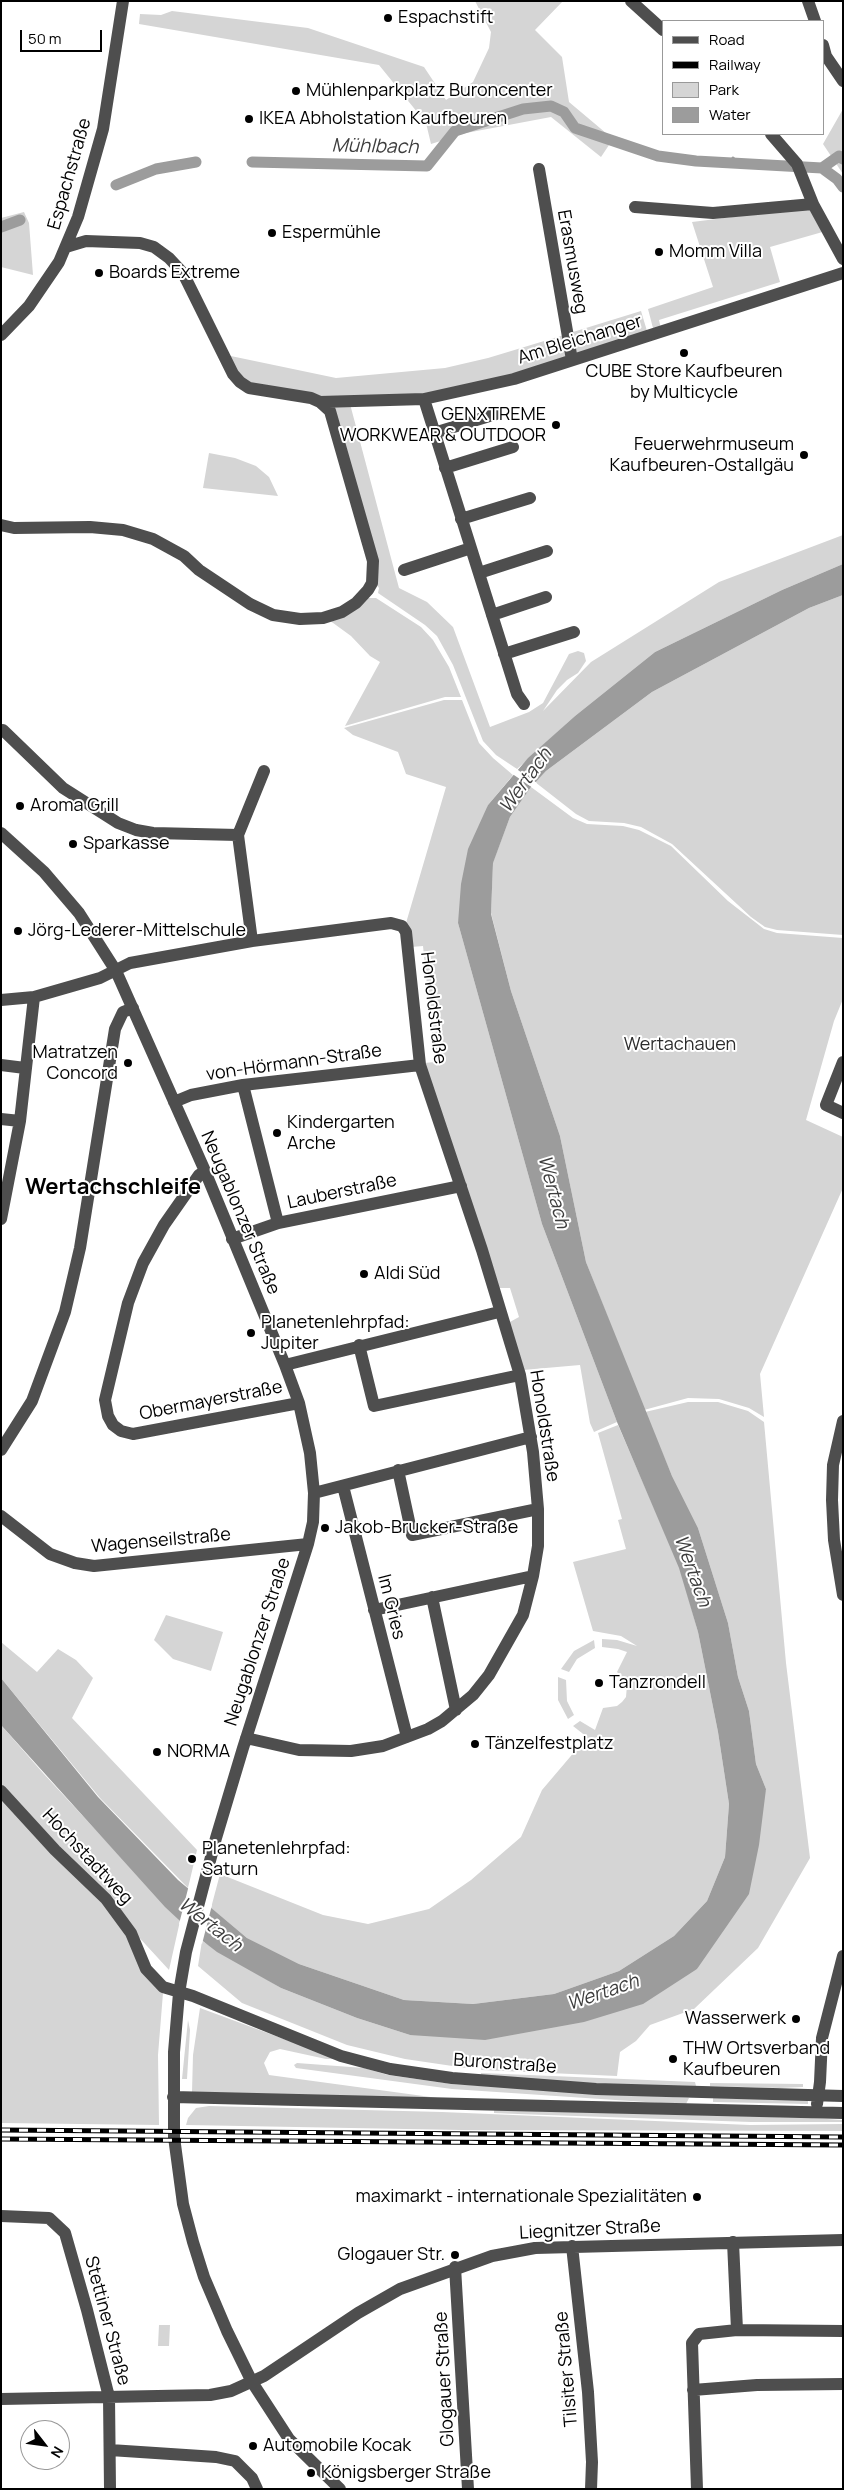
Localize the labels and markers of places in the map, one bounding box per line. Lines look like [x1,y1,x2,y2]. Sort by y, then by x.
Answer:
place label: Espachstift [398,7,493,29]
marker: Espachstift [382,12,394,24]
place label: Mühlenparkplatz Buroncenter [306,80,553,102]
marker: Mühlenparkplatz Buroncenter [290,85,302,97]
place label: IKEA Abholstation Kaufbeuren [259,108,507,130]
marker: IKEA Abholstation Kaufbeuren [243,113,255,125]
place label: Espermühle [282,222,381,244]
marker: Espermühle [266,227,278,239]
place label: Momm Villa [669,241,762,263]
marker: Momm Villa [653,246,665,258]
place label: Boards Extreme [109,262,240,284]
marker: Boards Extreme [93,267,105,279]
marker: CUBE Store Kaufbeuren by Multicycle [678,347,690,359]
place label: CUBE Store Kaufbeuren by Multicycle [586,361,782,404]
place label: GENXTREME WORKWEAR & OUTDOOR [340,404,546,446]
marker: GENXTREME WORKWEAR & OUTDOOR [550,419,562,431]
place label: Feuerwehrmuseum Kaufbeuren-Ostallgäu [610,434,794,476]
marker: Feuerwehrmuseum Kaufbeuren-Ostallgäu [798,449,810,461]
place label: Aroma Grill [30,795,119,817]
marker: Aroma Grill [14,800,26,812]
place label: Sparkasse [83,833,170,855]
marker: Sparkasse [67,838,79,850]
place label: Jörg-Lederer-Mittelschule [28,920,246,942]
marker: Jörg-Lederer-Mittelschule [12,925,24,937]
place label: Matratzen Concord [33,1042,118,1084]
marker: Matratzen Concord [122,1057,134,1069]
place label: Kindergarten Arche [287,1112,395,1154]
marker: Kindergarten Arche [271,1127,283,1139]
place label: Aldi Süd [374,1263,441,1285]
marker: Aldi Süd [358,1268,370,1280]
place label: Planetenlehrpfad: Jupiter [261,1312,410,1355]
marker: Planetenlehrpfad: Jupiter [245,1327,257,1339]
place label: Jakob-Brucker-Straße [335,1517,518,1539]
marker: Jakob-Brucker-Straße [319,1522,331,1534]
place label: Tanzrondell [609,1672,706,1694]
marker: Tanzrondell [593,1677,605,1689]
place label: Tänzelfestplatz [485,1733,614,1755]
marker: Tänzelfestplatz [469,1738,481,1750]
place label: NORMA [167,1741,230,1763]
marker: NORMA [151,1746,163,1758]
place label: Planetenlehrpfad: Saturn [202,1838,351,1880]
marker: Planetenlehrpfad: Saturn [186,1853,198,1865]
place label: Wasserwerk [685,2008,786,2030]
marker: Wasserwerk [790,2013,802,2025]
place label: THW Ortsverband Kaufbeuren [683,2038,830,2080]
marker: THW Ortsverband Kaufbeuren [667,2053,679,2065]
place label: maximarkt - internationale Spezialitäten [355,2186,687,2208]
marker: maximarkt - internationale Spezialitäten [691,2191,703,2203]
place label: Glogauer Str. [338,2244,445,2266]
marker: Glogauer Str. [449,2249,461,2261]
place label: Automobile Kocak [263,2435,411,2457]
marker: Automobile Kocak [247,2440,259,2452]
place label: Königsberger Straße [321,2462,491,2484]
marker: Königsberger Straße [305,2467,317,2479]

